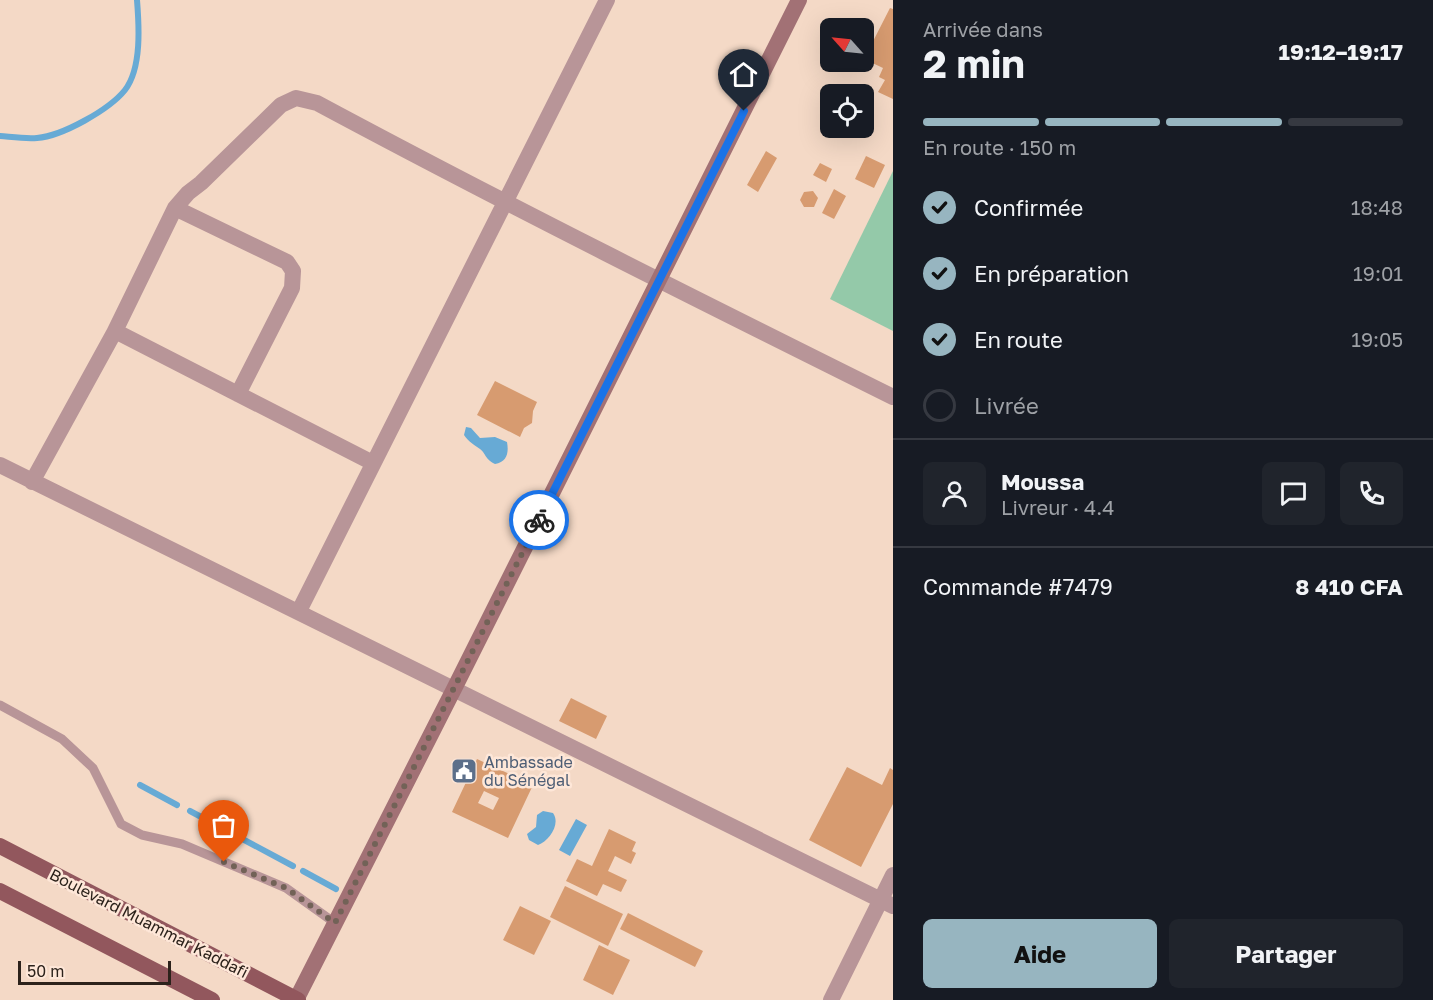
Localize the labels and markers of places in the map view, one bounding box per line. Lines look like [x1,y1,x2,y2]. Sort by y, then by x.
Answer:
pin [718,49,769,111]
place label: Ambassade du Sénégal [484,752,573,790]
public building icon: Ambassade du Sénégal [449,756,479,786]
pin [198,800,249,862]

